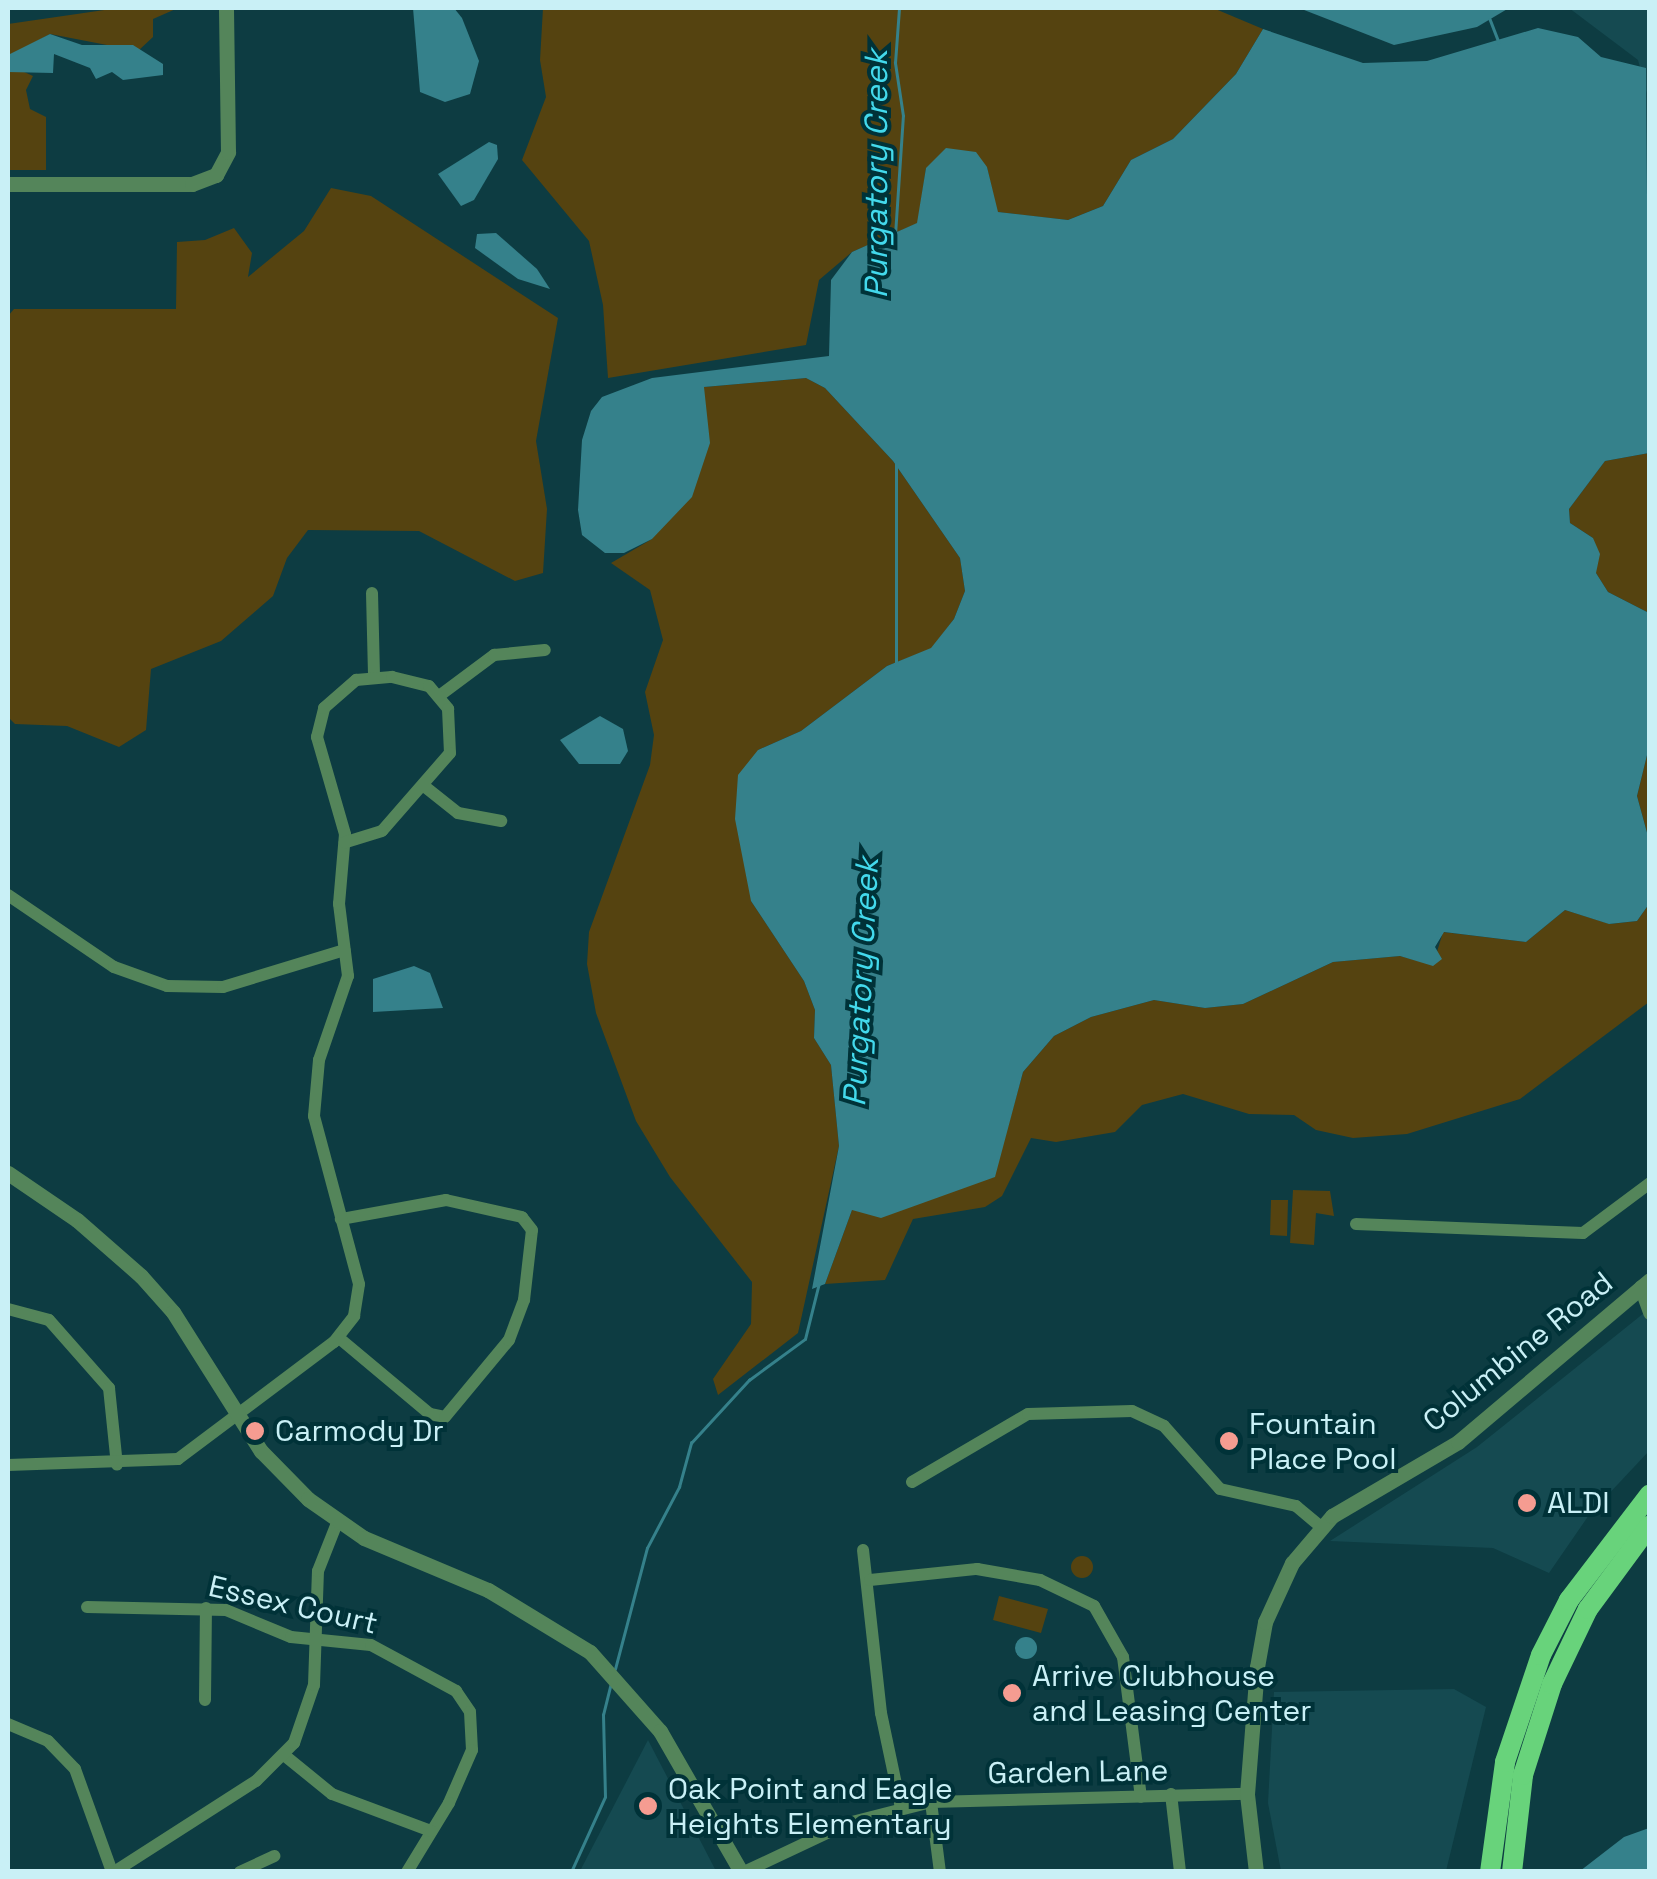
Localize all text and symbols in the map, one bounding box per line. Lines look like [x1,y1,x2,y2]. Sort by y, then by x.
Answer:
water label: Purgatory Creek [857,49,895,299]
water label: Purgatory Creek [835,857,887,1107]
street label: Columbine Road [1416,1265,1620,1439]
place label: Fountain Place Pool [1249,1406,1397,1476]
place label: Carmody Dr [275,1413,444,1449]
marker: Carmody Dr [244,1420,266,1442]
marker: Fountain Place Pool [1218,1430,1240,1452]
place label: ALDI [1547,1485,1609,1521]
marker: ALDI [1516,1492,1538,1514]
street label: Essex Court [205,1568,381,1642]
place label: Arrive Clubhouse and Leasing Center [1032,1658,1312,1728]
marker: Arrive Clubhouse and Leasing Center [1001,1682,1023,1704]
street label: Garden Lane [987,1752,1169,1792]
place label: Oak Point and Eagle Heights Elementary [668,1771,953,1842]
marker: Oak Point and Eagle Heights Elementary [637,1795,659,1817]

